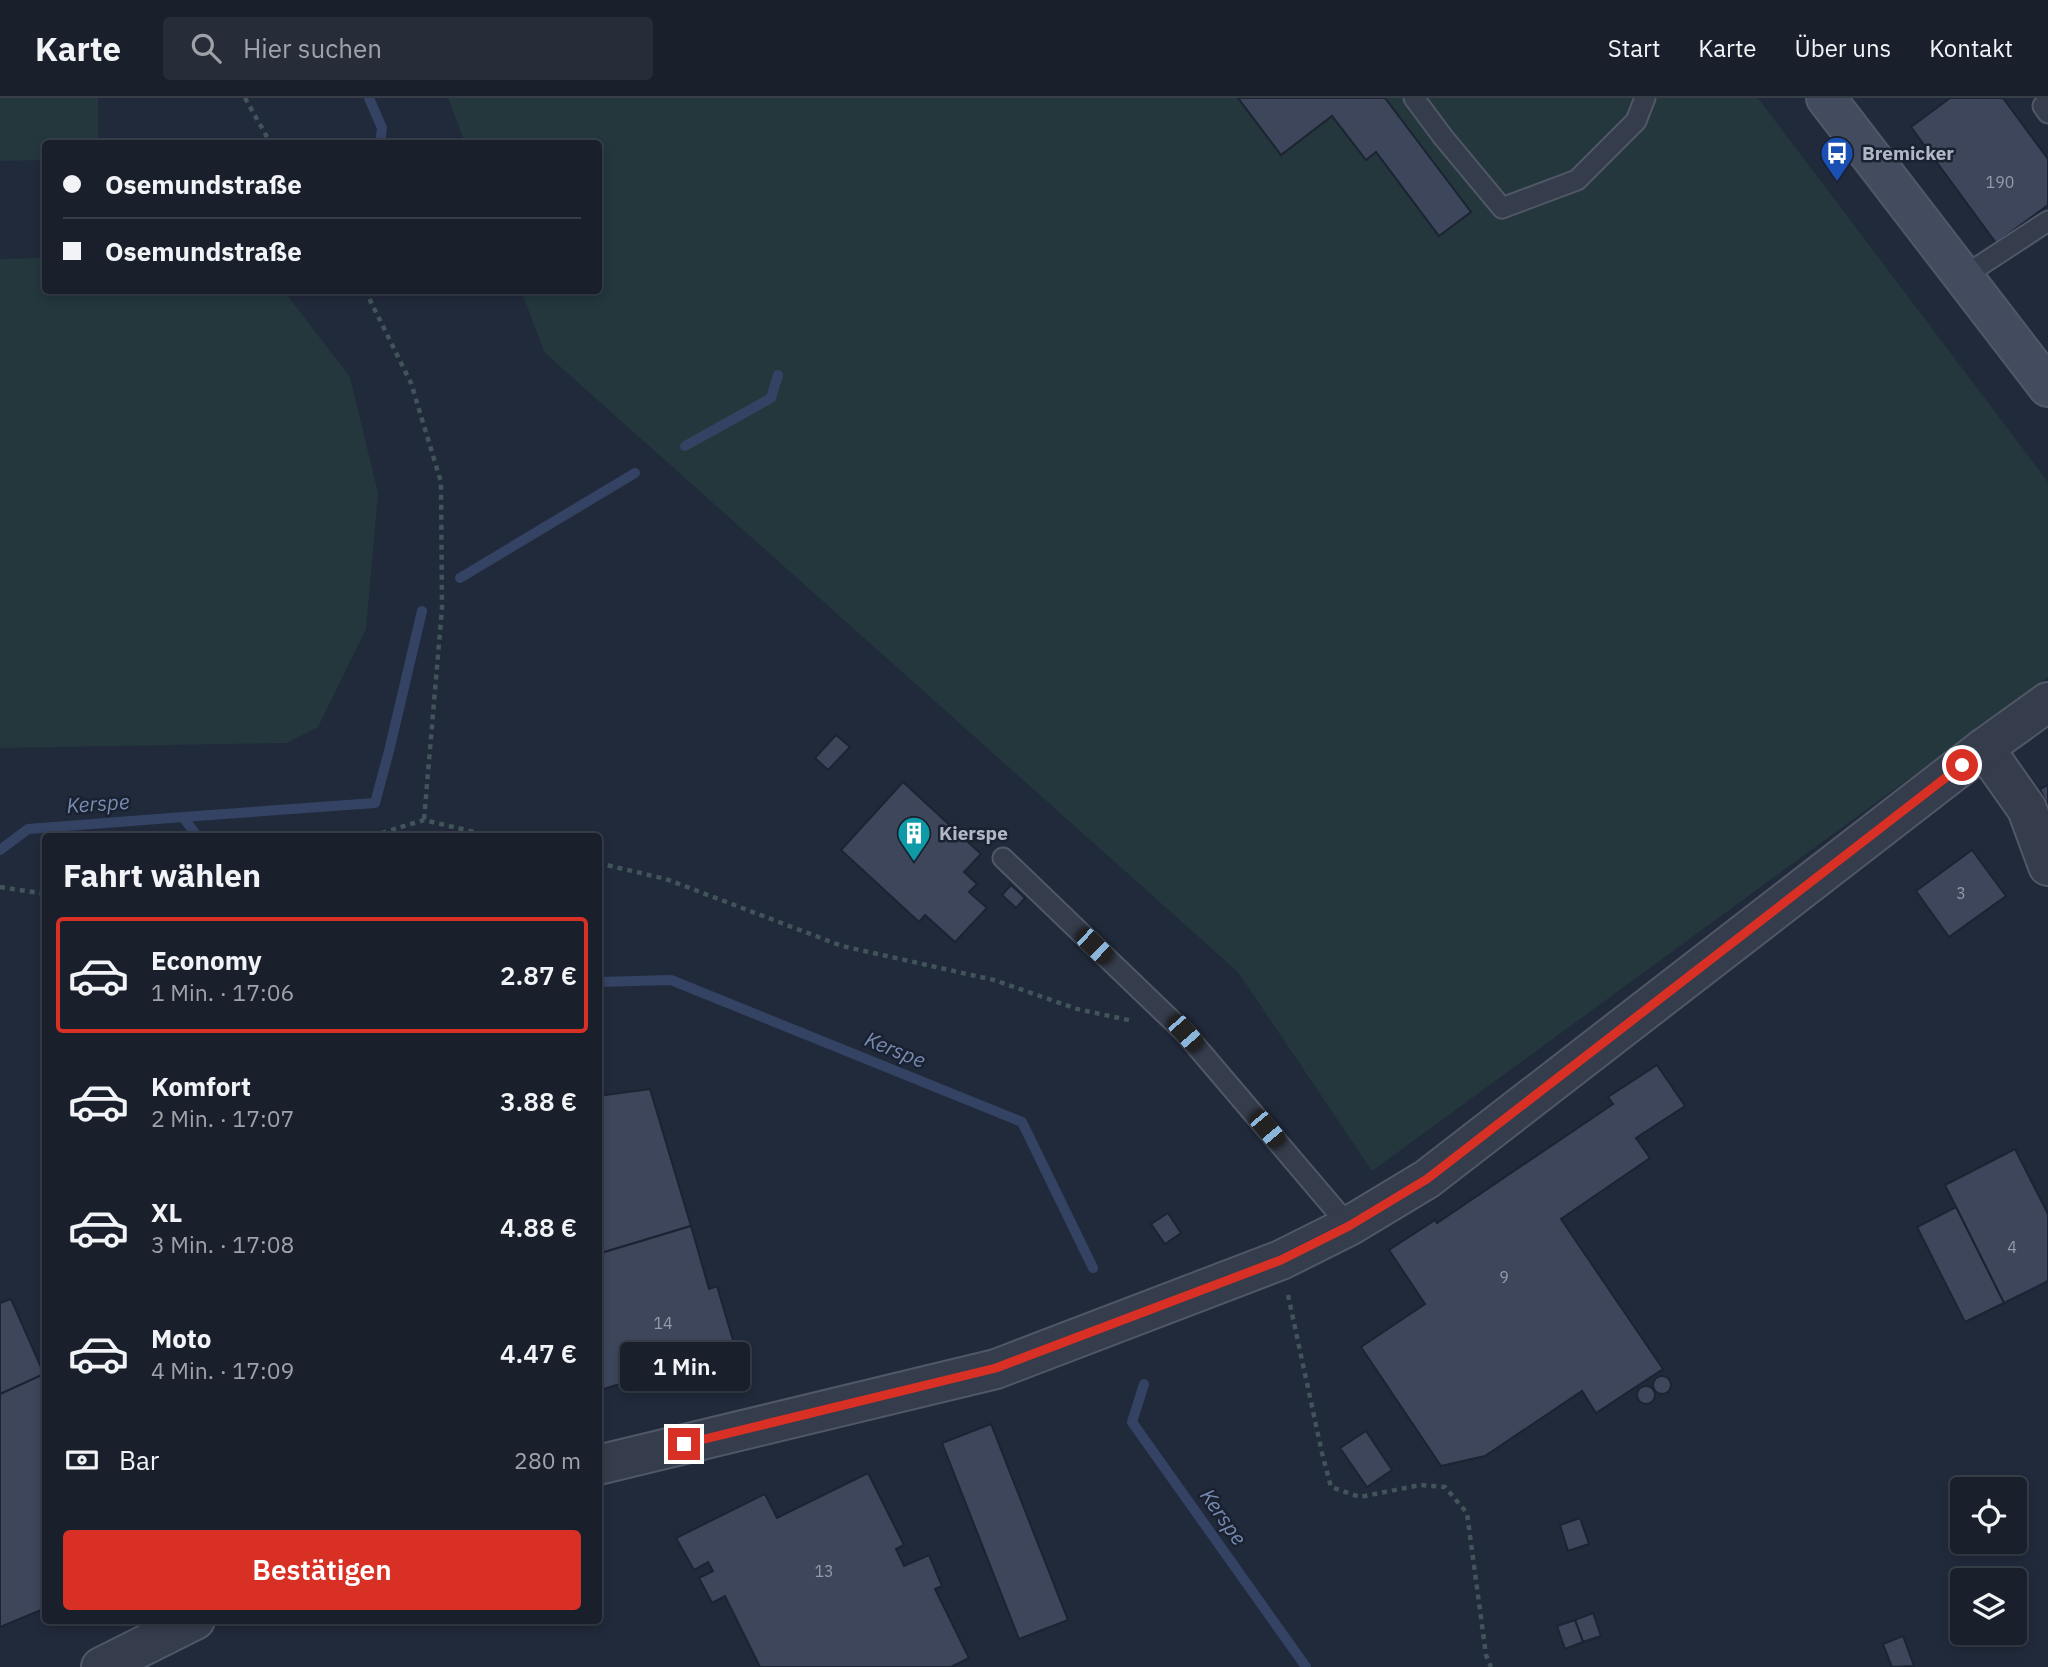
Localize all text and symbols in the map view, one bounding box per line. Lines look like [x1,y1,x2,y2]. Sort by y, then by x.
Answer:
search box [163,17,653,80]
text: Karte [35,27,121,70]
icon: search [187,29,225,67]
text: Hier suchen [243,31,382,65]
text: Start [1608,32,1660,64]
text: Karte [1698,32,1756,64]
text: Über uns [1794,32,1891,64]
text: Kontakt [1929,32,2013,64]
bus stop icon: Bremicker [1818,134,1856,183]
place label: Bremicker [1862,141,1954,165]
text: Osemundstraße [105,167,302,201]
house number: 190 [1986,172,2014,192]
text: Osemundstraße [105,234,302,268]
route start [1946,749,1978,781]
water label: Kerspe [65,787,131,819]
building icon: Kierspe [895,814,933,863]
place label: Kierspe [939,821,1008,845]
text: Fahrt wählen [63,854,261,896]
house number: 3 [1956,883,1966,903]
car [1072,924,1117,968]
text: Economy [151,943,262,977]
icon: car [67,944,130,1007]
text: 2.87 € [500,958,577,992]
text: 1 Min. · 17:06 [151,977,294,1007]
car [1164,1010,1207,1056]
water label: Kerspe [861,1024,930,1074]
text: Komfort [151,1069,251,1103]
icon: car [67,1070,130,1133]
text: 3.88 € [500,1084,577,1118]
text: 2 Min. · 17:07 [151,1103,294,1133]
car [1246,1106,1289,1152]
text: XL [151,1195,182,1229]
icon: car [67,1196,130,1259]
text: 4.88 € [500,1210,577,1244]
text: 3 Min. · 17:08 [151,1229,294,1259]
house number: 4 [2007,1237,2017,1257]
house number: 9 [1499,1267,1509,1287]
house number: 14 [653,1313,673,1333]
text: Moto [151,1321,211,1355]
icon: car [67,1322,130,1385]
text: 4.47 € [500,1336,577,1370]
callout: 1 Min. [619,1342,749,1392]
text: 1 Min. [653,1351,717,1381]
text: 4 Min. · 17:09 [151,1355,294,1385]
route end [668,1428,700,1460]
icon: cash [63,1441,101,1479]
text: Bar [119,1443,159,1477]
text: 280 m [514,1445,581,1475]
map controls [1950,1477,2027,1645]
button: locate [1950,1477,2027,1554]
water label: Kerspe [1194,1483,1254,1551]
button: Bestätigen [63,1530,581,1610]
house number: 13 [814,1561,834,1581]
button: layers [1950,1568,2027,1645]

